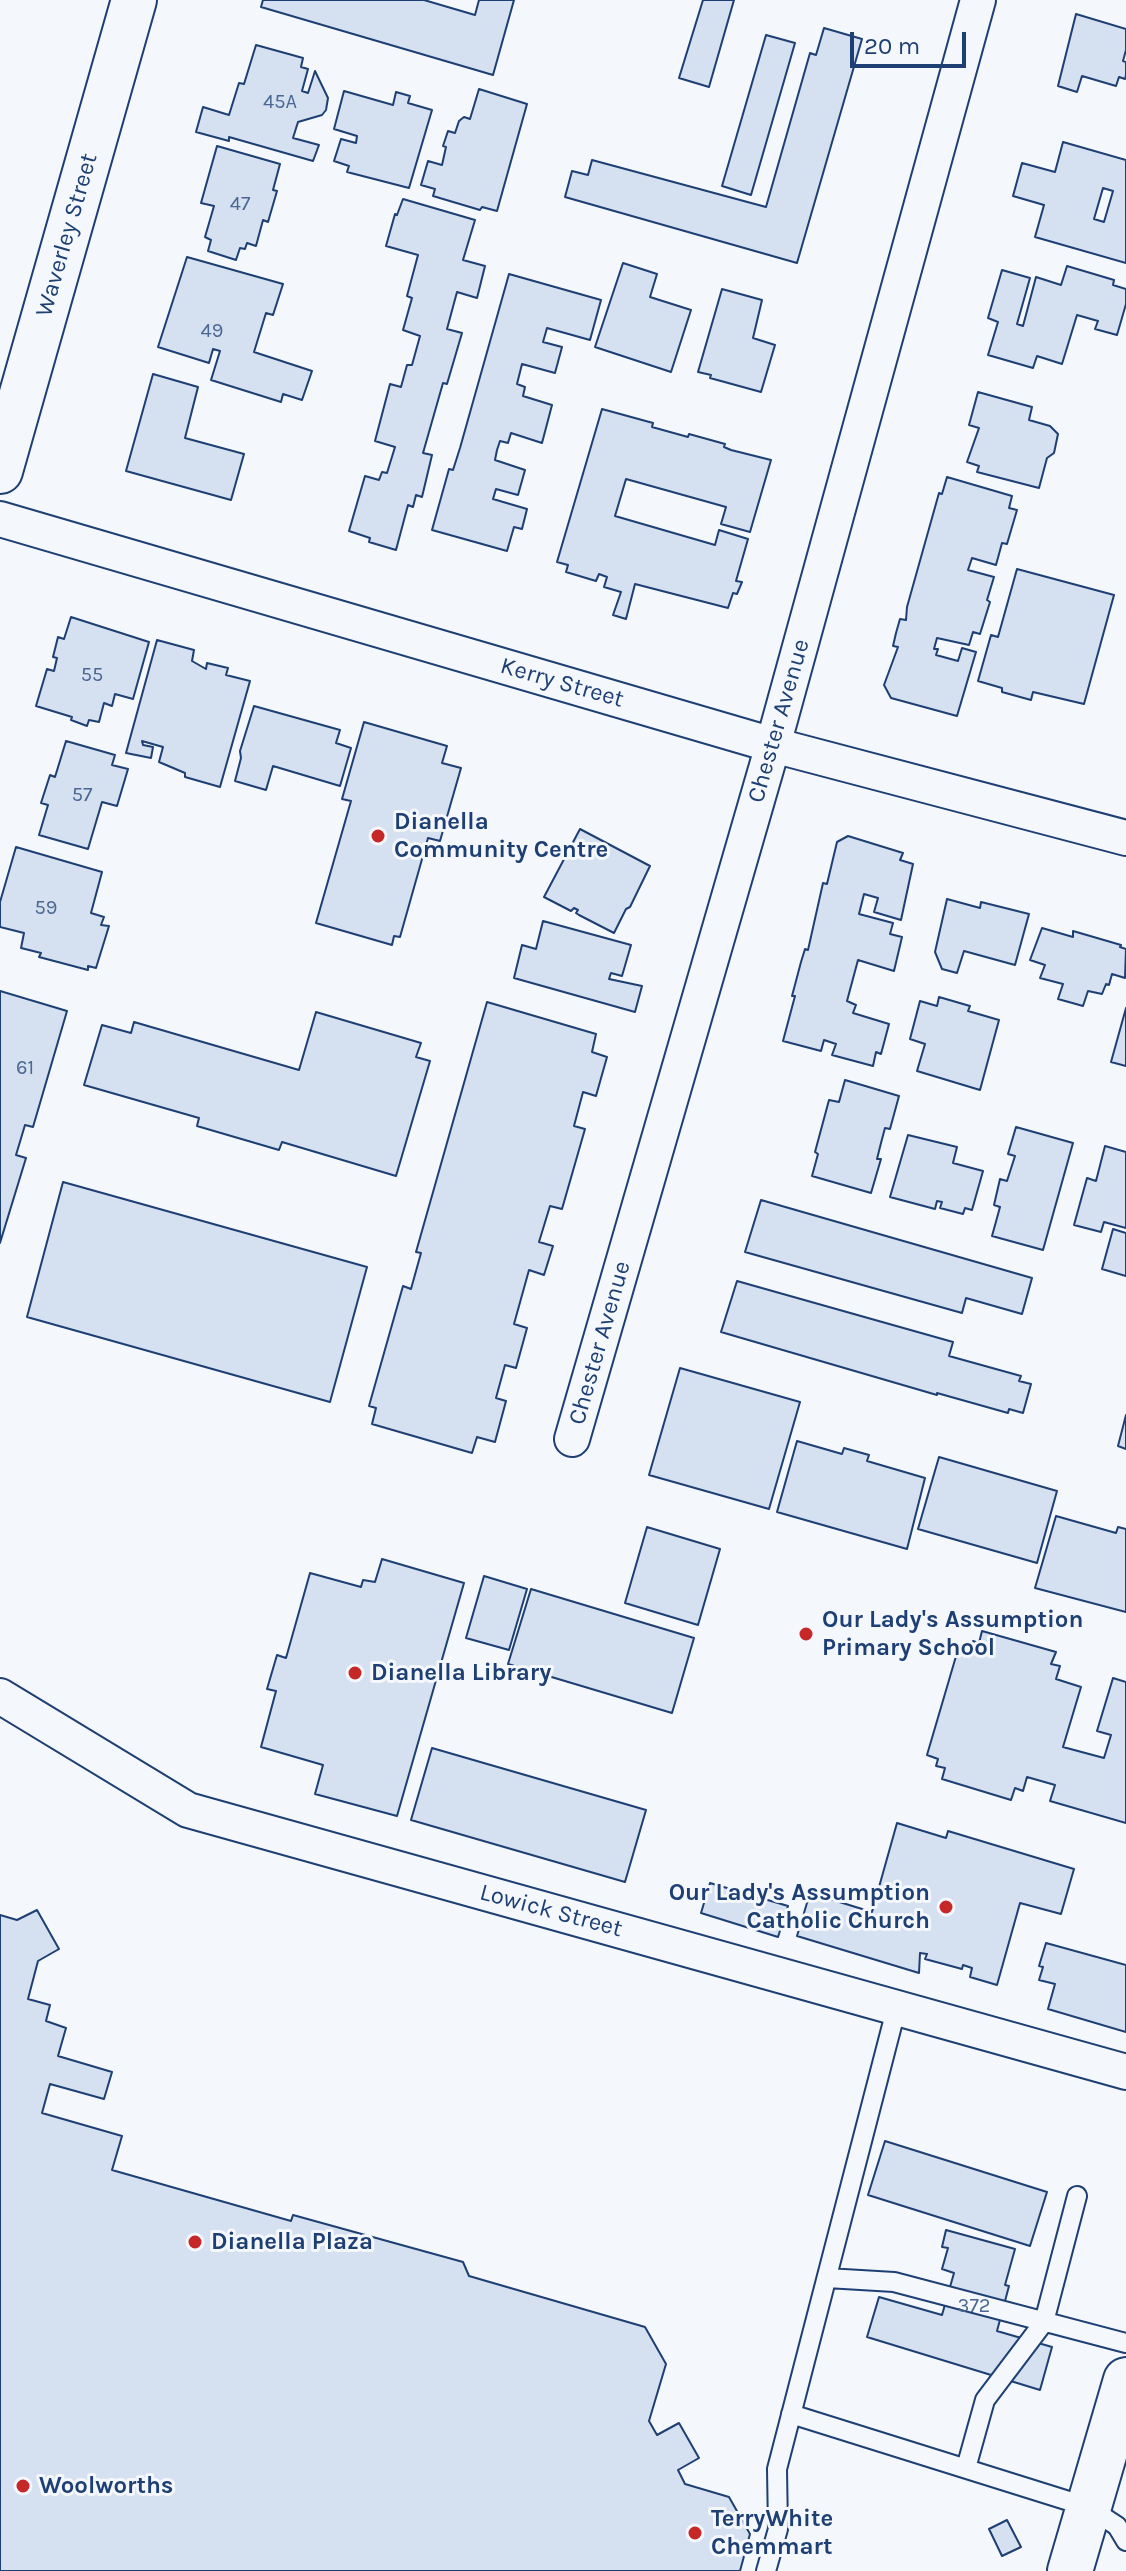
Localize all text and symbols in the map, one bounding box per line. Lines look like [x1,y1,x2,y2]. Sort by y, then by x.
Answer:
scale bar [854,16,970,66]
text: 20 m [864,32,920,60]
house number: 45A [263,90,297,114]
street label: Waverley Street [30,150,104,320]
house number: 47 [230,192,250,216]
house number: 49 [201,319,223,343]
street label: Chester Avenue [742,636,816,806]
street label: Kerry Street [497,652,627,714]
house number: 55 [81,663,103,687]
house number: 57 [72,783,92,807]
place label: Dianella Community Centre [394,808,608,864]
marker: Dianella Community Centre [369,827,387,845]
house number: 59 [35,896,57,920]
house number: 61 [16,1056,34,1080]
street label: Chester Avenue [563,1258,637,1428]
place label: Our Lady's Assumption Primary School [822,1606,1083,1662]
marker: Our Lady's Assumption Primary School [797,1625,815,1643]
place label: Dianella Library [371,1659,551,1687]
marker: Dianella Library [346,1664,364,1682]
street label: Lowick Street [477,1878,625,1944]
place label: Our Lady's Assumption Catholic Church [669,1879,930,1935]
marker: Our Lady's Assumption Catholic Church [937,1898,955,1916]
place label: Dianella Plaza [211,2228,373,2256]
marker: Dianella Plaza [186,2233,204,2251]
house number: 372 [958,2294,990,2318]
place label: Woolworths [39,2472,174,2500]
marker: Woolworths [14,2477,32,2495]
place label: TerryWhite Chemmart [711,2505,833,2561]
marker: TerryWhite Chemmart [686,2524,704,2542]

